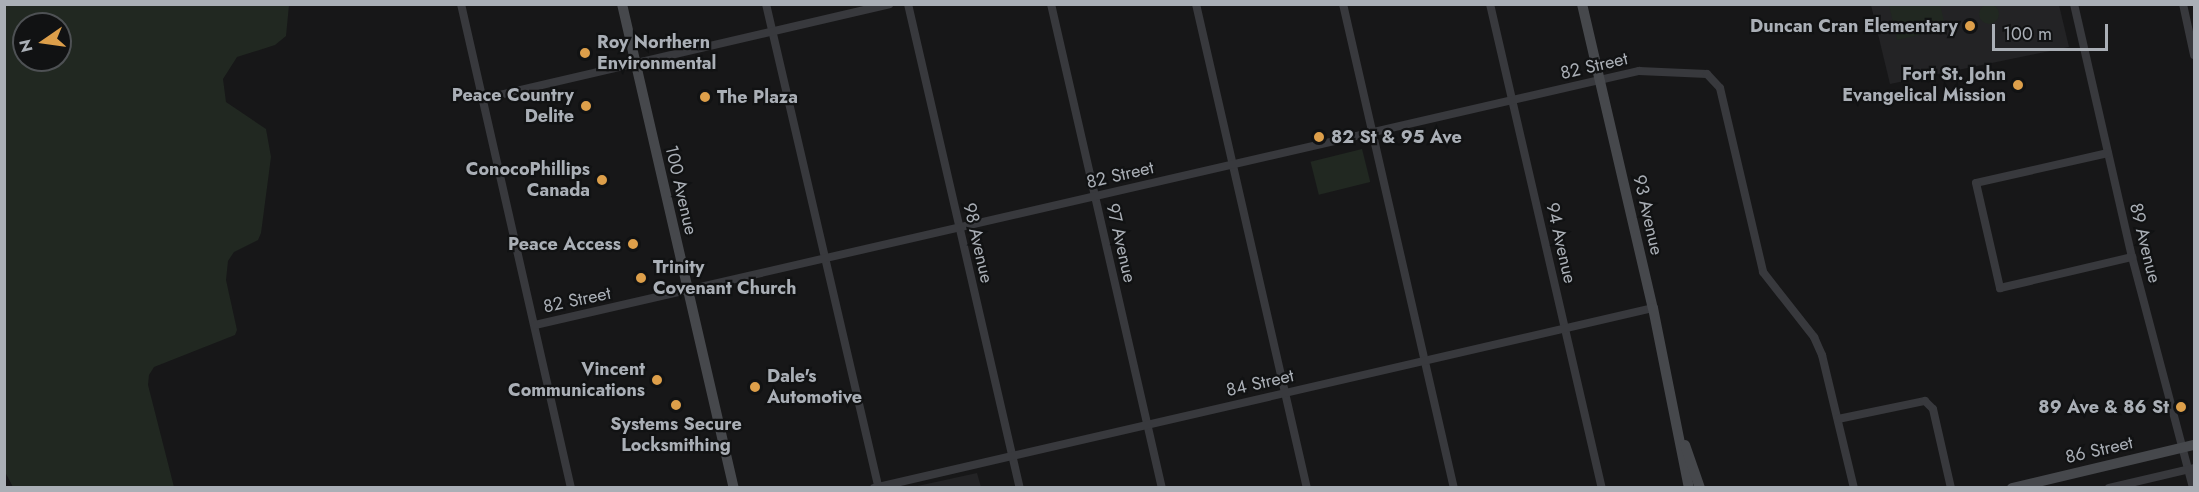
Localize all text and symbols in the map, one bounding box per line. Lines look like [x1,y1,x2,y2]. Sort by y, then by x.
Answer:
north arrow [12,12,72,72]
scale bar [1995,12,2110,50]
place label: Duncan Cran Elementary [1750,15,1958,37]
marker: Duncan Cran Elementary [1963,19,1977,33]
text: 100 m [2003,21,2052,47]
place label: Roy Northern Environmental [597,32,716,74]
text: N [13,37,39,54]
marker: Roy Northern Environmental [578,46,592,60]
street label: 82 Street [1558,48,1630,84]
place label: Fort St. John Evangelical Mission [1842,64,2006,106]
marker: Fort St. John Evangelical Mission [2011,78,2025,92]
place label: Peace Country Delite [452,85,574,128]
place label: The Plaza [717,86,798,108]
marker: The Plaza [698,90,712,104]
marker: Peace Country Delite [579,99,593,113]
place label: 82 St & 95 Ave [1331,126,1462,148]
marker: 82 St & 95 Ave [1312,130,1326,144]
street label: 100 Avenue [660,143,702,237]
street label: 82 Street [1084,157,1156,193]
place label: ConocoPhillips Canada [466,159,590,201]
marker: ConocoPhillips Canada [595,173,609,187]
street label: 93 Avenue [1628,173,1668,257]
street label: 94 Avenue [1541,200,1581,286]
street label: 98 Avenue [958,201,998,285]
street label: 97 Avenue [1101,201,1141,285]
street label: 89 Avenue [2125,201,2165,285]
place label: Peace Access [508,233,621,255]
marker: Peace Access [626,237,640,251]
place label: Trinity Covenant Church [653,257,796,300]
marker: Trinity Covenant Church [634,271,648,285]
street label: 82 Street [541,282,613,318]
place label: Vincent Communications [508,359,645,401]
street label: 84 Street [1224,365,1296,401]
place label: Dale's Automotive [767,366,862,409]
marker: Vincent Communications [650,373,664,387]
marker: Dale's Automotive [748,380,762,394]
place label: 89 Ave & 86 St [2038,396,2169,418]
marker: Systems Secure Locksmithing [669,398,683,412]
marker: 89 Ave & 86 St [2174,400,2188,414]
place label: Systems Secure Locksmithing [610,414,742,456]
street label: 86 Street [2063,432,2135,468]

